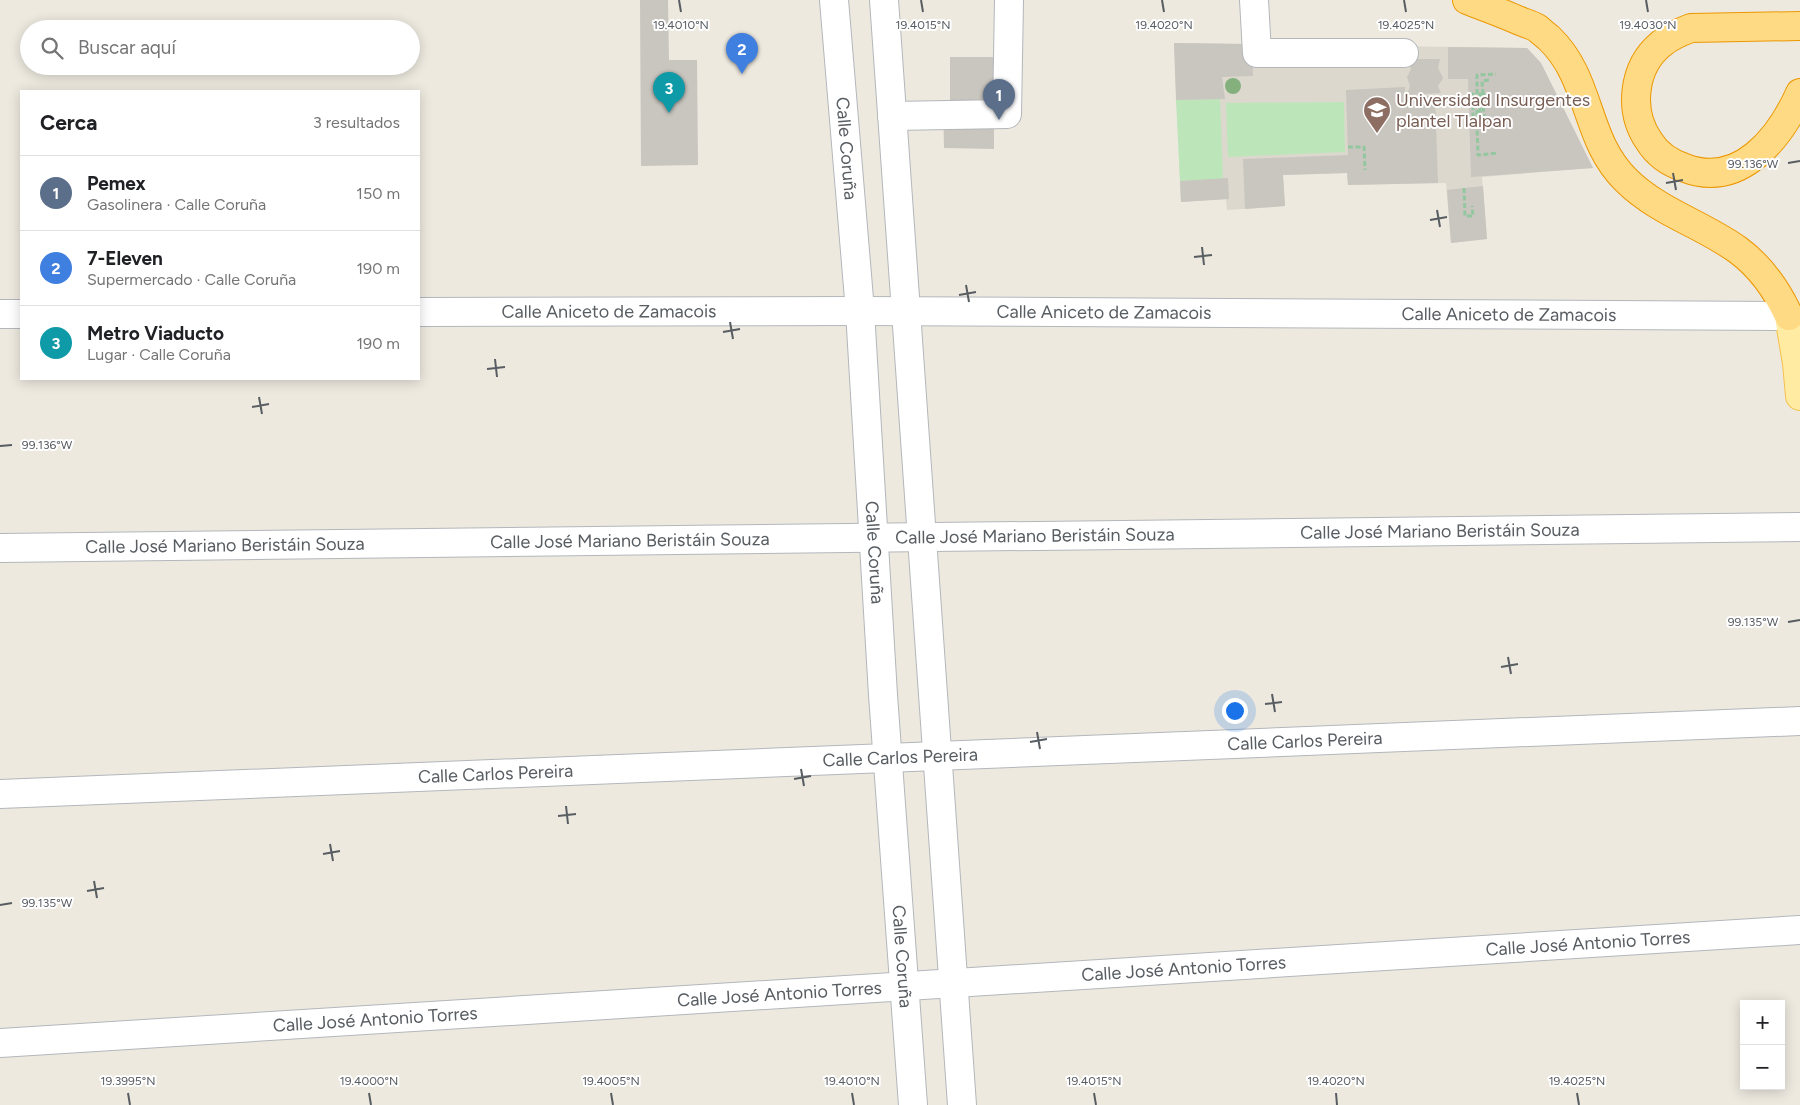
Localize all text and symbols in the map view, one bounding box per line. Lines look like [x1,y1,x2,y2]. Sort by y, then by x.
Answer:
text: 19.4010°N [653,18,709,32]
text: 19.4015°N [896,18,950,32]
text: 19.4020°N [1135,18,1193,32]
text: 19.4025°N [1378,18,1434,32]
text: 19.4030°N [1619,18,1677,32]
search box [20,20,420,75]
pin: 2 [726,33,758,74]
icon: search [38,34,66,62]
text: Buscar aquí [78,36,176,59]
pin: 3 [653,72,685,113]
pin: 1 [983,79,1015,120]
place label: Universidad Insurgentes plantel Tlalpan [1396,89,1590,132]
school or university icon: Universidad Insurgentes plantel Tlalpan [1362,95,1392,134]
street label: Calle Coruña [831,96,862,201]
text: Cerca [40,110,97,135]
text: 3 resultados [313,113,400,132]
text: 99.136°W [1728,157,1779,171]
text: Pemex [87,172,146,195]
text: 1 [53,184,59,203]
text: 150 m [356,184,400,203]
text: Gasolinera · Calle Coruña [87,195,266,214]
text: 7-Eleven [87,247,163,270]
text: 2 [51,259,61,278]
text: 190 m [357,259,400,278]
text: Supermercado · Calle Coruña [87,270,296,289]
street label: Calle Aniceto de Zamacois [502,300,716,323]
street label: Calle Aniceto de Zamacois [996,301,1212,324]
street label: Calle Aniceto de Zamacois [1401,303,1617,326]
text: Metro Viaducto [87,322,224,345]
text: 3 [52,334,60,353]
text: 190 m [357,334,400,353]
text: Lugar · Calle Coruña [87,345,231,364]
text: 99.136°W [22,438,73,452]
street label: Calle Coruña [860,500,889,605]
street label: Calle José Mariano Beristáin Souza [1300,519,1580,544]
street label: Calle José Mariano Beristáin Souza [895,523,1175,549]
street label: Calle José Mariano Beristáin Souza [490,528,770,553]
street label: Calle José Mariano Beristáin Souza [85,533,365,558]
text: 99.135°W [1728,615,1779,629]
your location [1222,698,1248,724]
street label: Calle Carlos Pereira [1227,727,1383,755]
street label: Calle Carlos Pereira [822,743,978,772]
street label: Calle Carlos Pereira [418,760,574,788]
text: 99.135°W [22,896,73,910]
street label: Calle Coruña [887,904,917,1009]
street label: Calle José Antonio Torres [1485,926,1691,961]
street label: Calle José Antonio Torres [1081,951,1287,986]
street label: Calle José Antonio Torres [676,977,883,1011]
map controls [1740,1000,1785,1090]
button: + [1740,1000,1785,1045]
street label: Calle José Antonio Torres [272,1002,478,1037]
button: − [1740,1045,1785,1090]
text: 19.3995°N [101,1074,155,1088]
text: 19.4000°N [340,1074,398,1088]
text: 19.4005°N [582,1074,640,1088]
text: 19.4010°N [824,1074,880,1088]
text: 19.4015°N [1067,1074,1121,1088]
text: 19.4020°N [1307,1074,1365,1088]
text: 19.4025°N [1549,1074,1605,1088]

